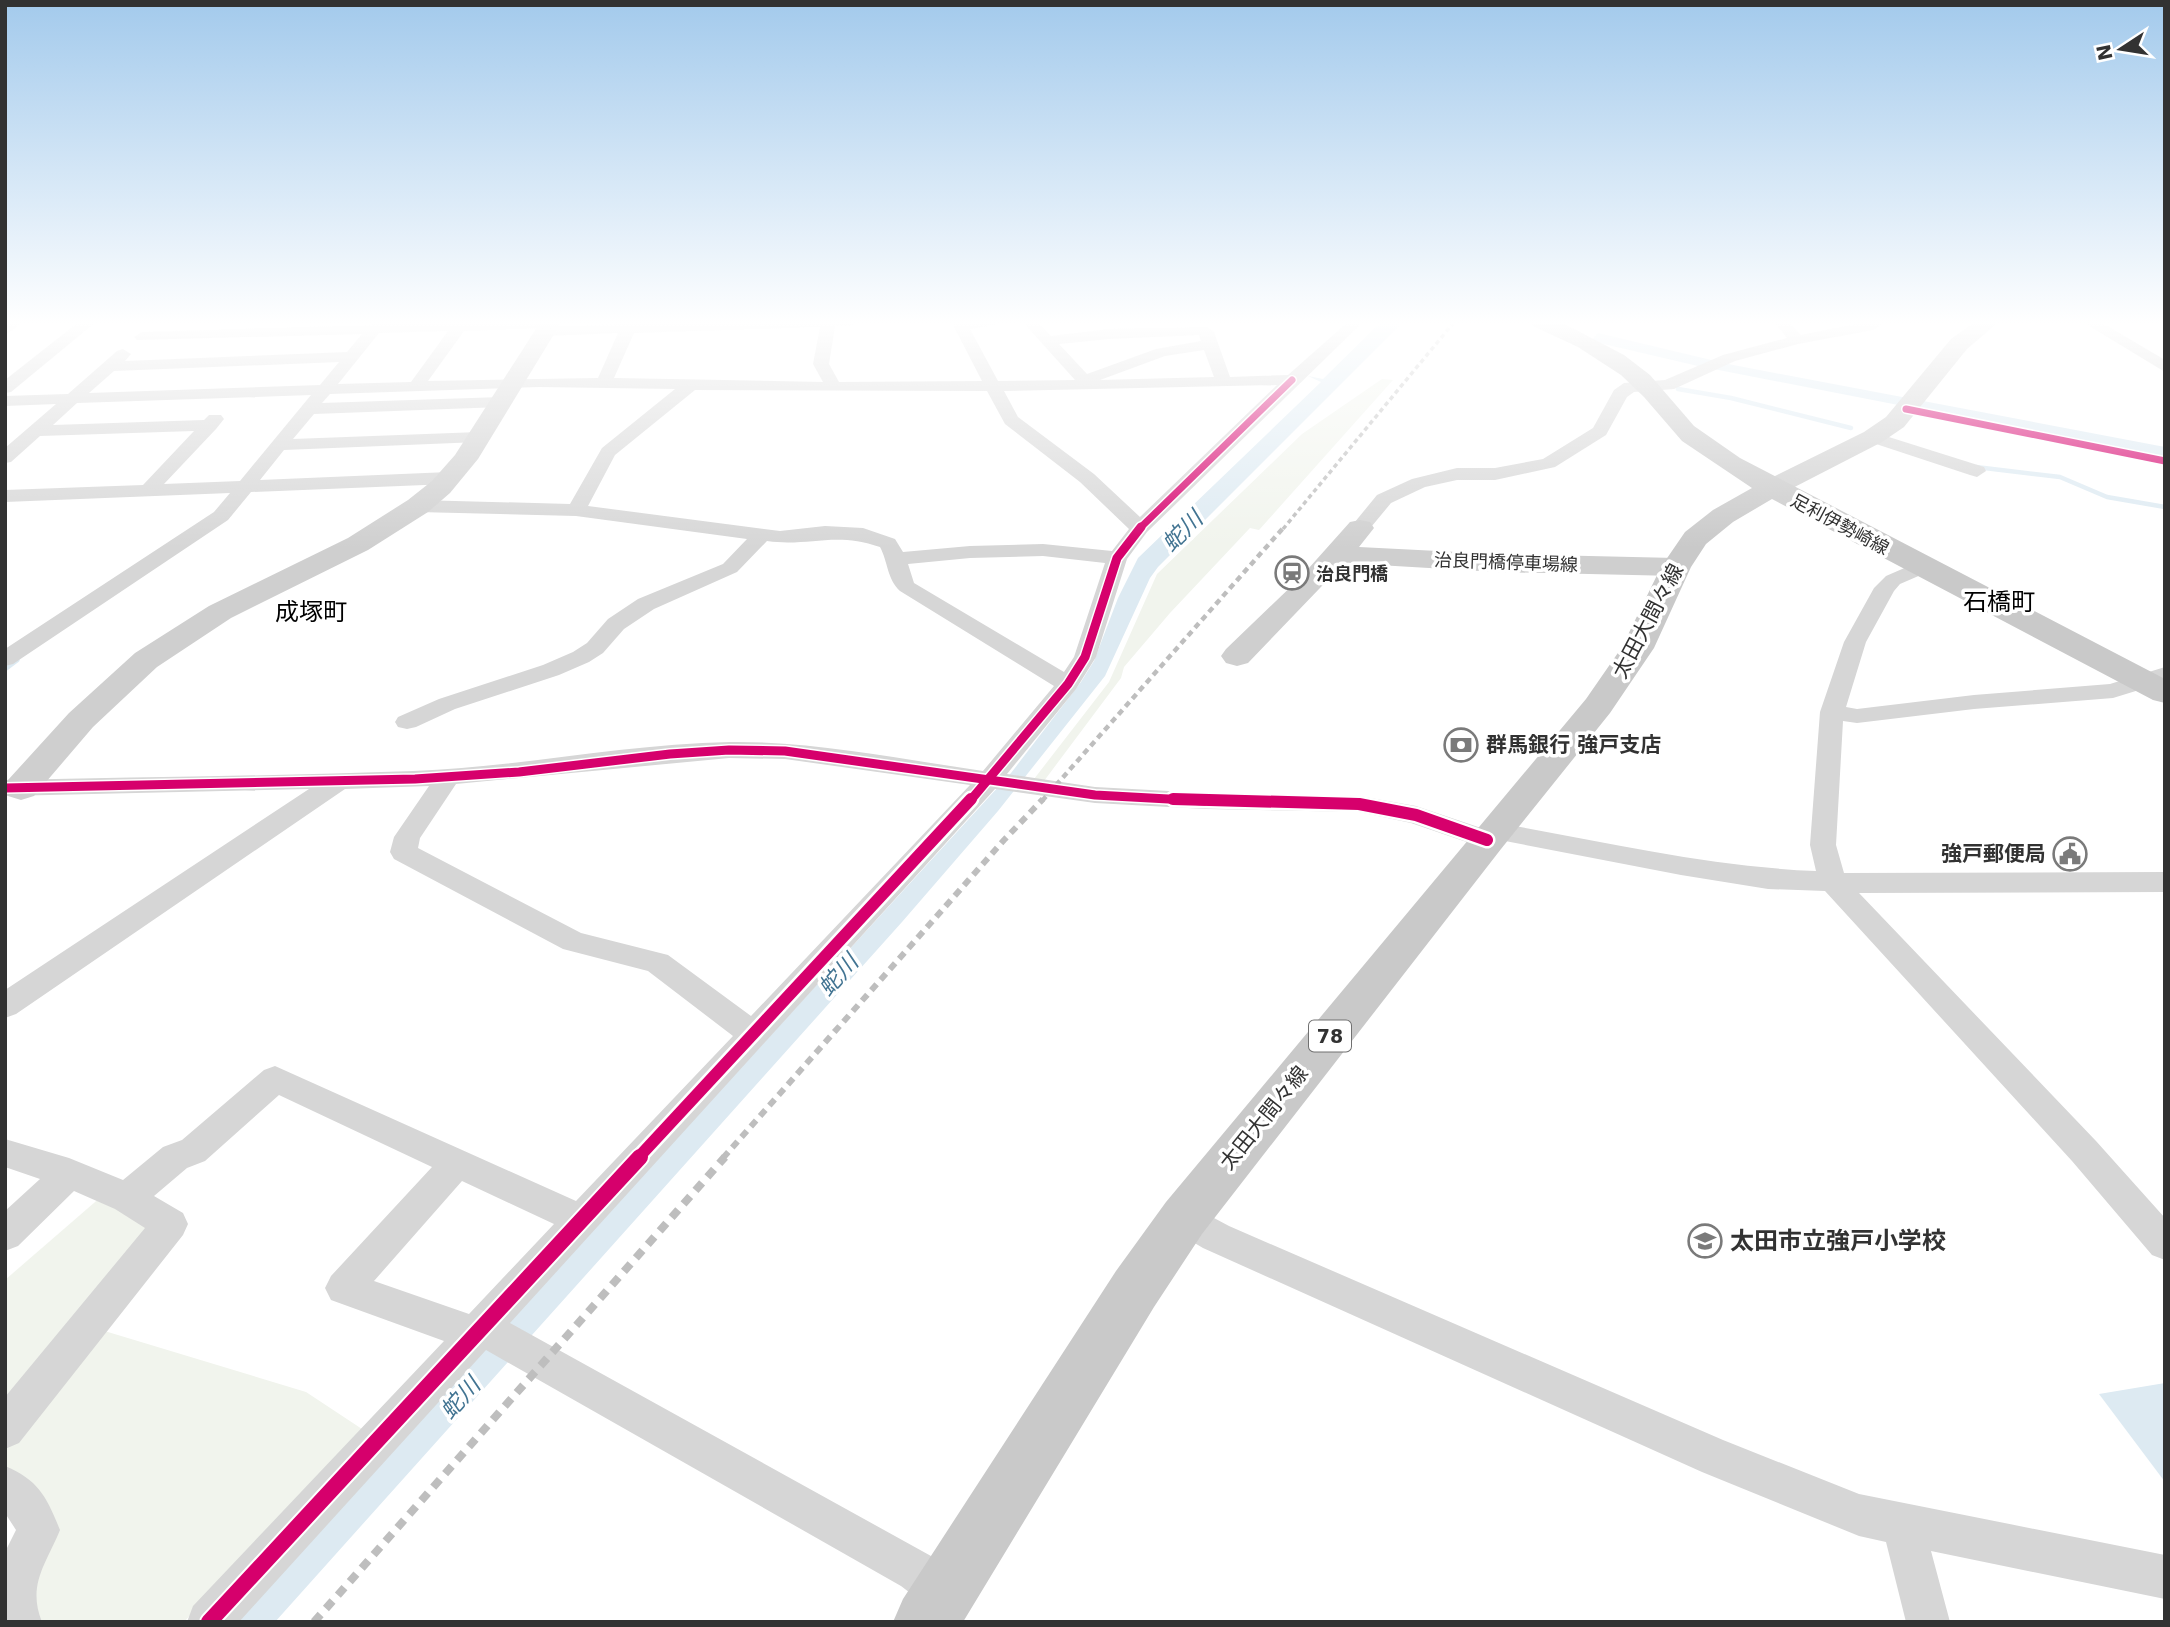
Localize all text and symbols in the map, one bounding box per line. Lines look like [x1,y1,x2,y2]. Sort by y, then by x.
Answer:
north arrow [2086,14,2156,84]
text: N [2092,42,2117,63]
street label: 足利伊勢崎線 [1787,489,1893,559]
water label: 蛇川 [1157,503,1210,556]
street label: 治良門橋停車場線 [1434,549,1578,575]
station icon: 治良門橋 [1273,554,1311,592]
street label: 太田大間々線 [1608,560,1688,682]
place label: 治良門橋 [1316,563,1388,584]
district label: 石橋町 [1963,588,2035,616]
district label: 成塚町 [275,598,347,626]
bank icon: 群馬銀行 強戸支店 [1442,726,1480,764]
place label: 群馬銀行 強戸支店 [1486,733,1661,757]
public building icon: 強戸郵便局 [2051,835,2089,873]
place label: 強戸郵便局 [1941,842,2046,866]
water label: 蛇川 [813,947,865,1001]
road number: 78 [1309,1020,1351,1052]
street label: 太田大間々線 [1215,1061,1313,1175]
school or university icon: 太田市立強戸小学校 [1686,1222,1724,1260]
place label: 太田市立強戸小学校 [1730,1227,1946,1255]
water label: 蛇川 [435,1370,487,1424]

